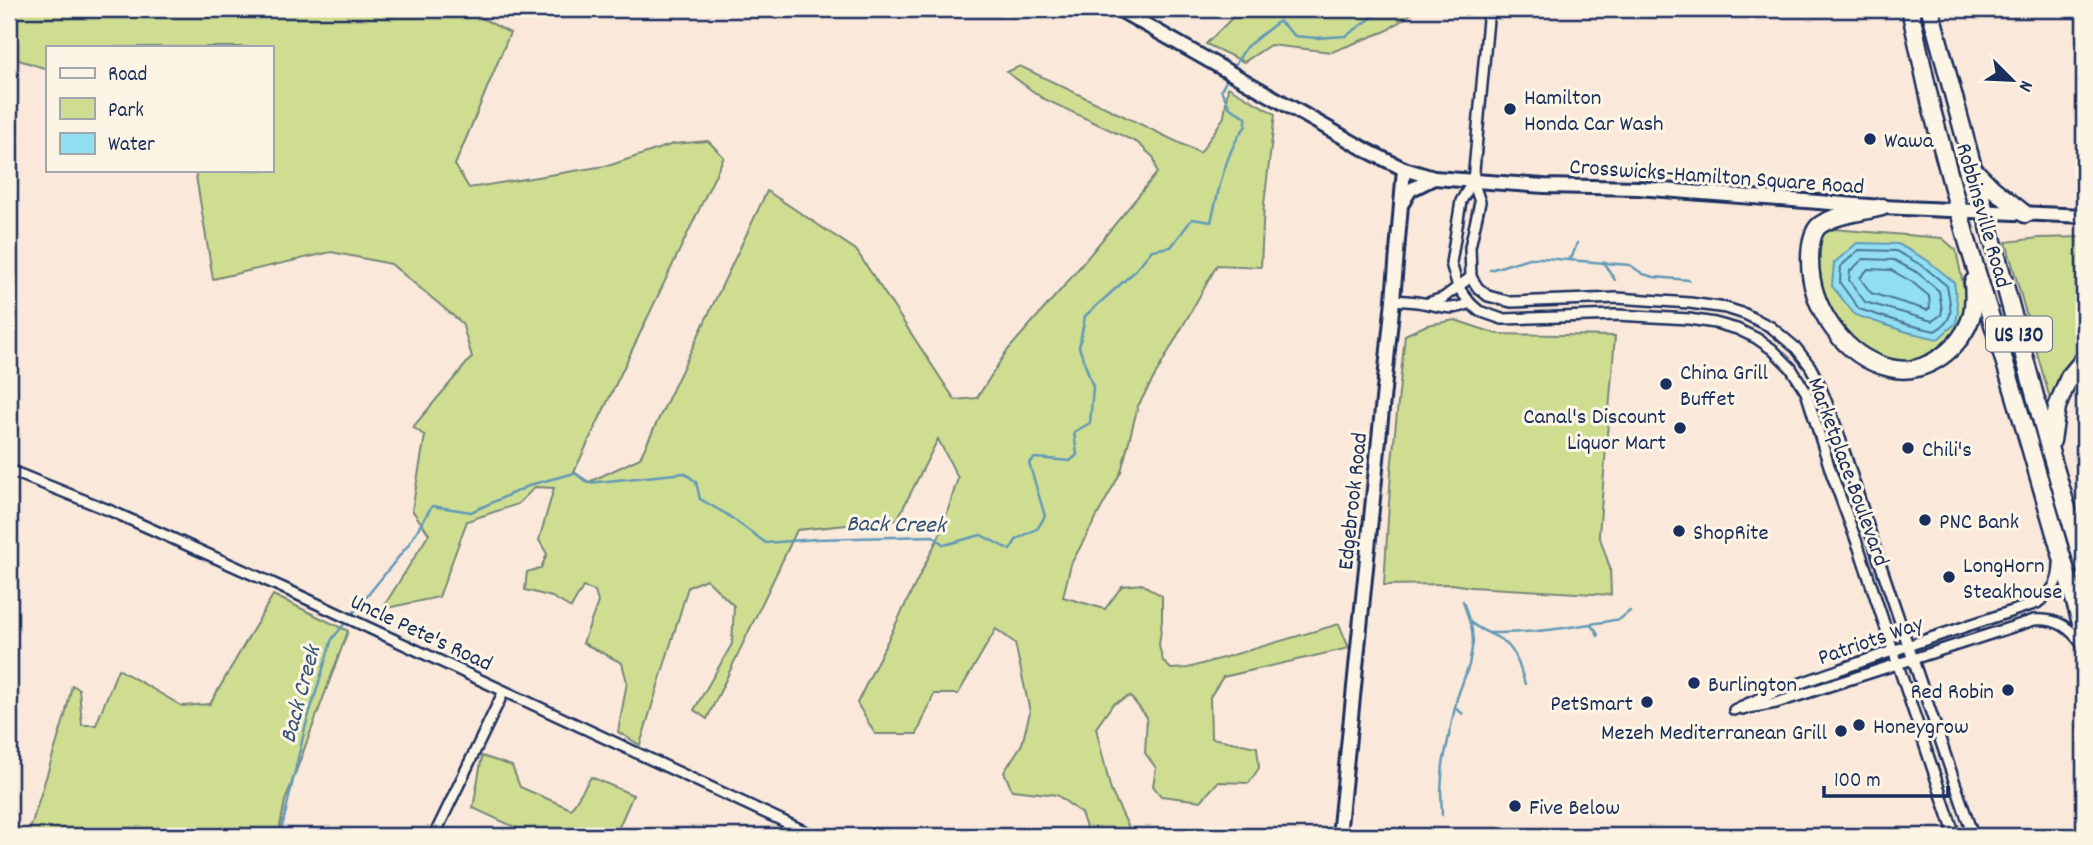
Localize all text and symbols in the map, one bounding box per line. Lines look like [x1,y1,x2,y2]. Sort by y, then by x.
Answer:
legend [46,46,273,172]
north arrow [1978,46,2048,116]
text: Road [108,61,147,91]
text: N [2010,76,2039,95]
place label: Hamilton Honda Car Wash [1524,83,1664,142]
text: Park [108,97,144,127]
marker: Hamilton Honda Car Wash [1502,101,1518,117]
place label: Wawa [1884,126,1935,159]
text: Water [108,131,155,161]
marker: Wawa [1862,131,1878,147]
street label: Robbinsville Road [1945,140,2018,292]
street label: Crosswicks-Hamilton Square Road [1568,152,1865,205]
road number: US 130 [1986,316,2052,352]
place label: China Grill Buffet [1680,358,1769,417]
street label: Marketplace Boulevard [1797,373,1896,571]
marker: China Grill Buffet [1658,376,1674,392]
place label: Canal's Discount Liquor Mart [1523,402,1666,461]
marker: Canal's Discount Liquor Mart [1672,420,1688,436]
street label: Edgebrook Road [1331,431,1378,572]
place label: Chili's [1922,435,1972,468]
marker: Chili's [1900,440,1916,456]
place label: PNC Bank [1939,507,2019,540]
water label: Back Creek [846,508,948,544]
marker: PNC Bank [1917,512,1933,528]
place label: ShopRite [1693,518,1769,551]
marker: ShopRite [1671,523,1687,539]
place label: LongHorn Steakhouse [1963,551,2062,610]
marker: LongHorn Steakhouse [1941,569,1957,585]
street label: Uncle Pete's Road [344,587,497,682]
street label: Patriots Way [1814,609,1929,676]
water label: Back Creek [273,640,332,747]
place label: Burlington [1708,670,1797,703]
marker: Burlington [1686,675,1702,691]
place label: Red Robin [1910,677,1994,710]
marker: Red Robin [2000,682,2016,698]
place label: PetSmart [1550,689,1633,722]
marker: PetSmart [1639,694,1655,710]
place label: Honeygrow [1873,712,1969,745]
marker: Honeygrow [1851,717,1867,733]
place label: Mezeh Mediterranean Grill [1601,718,1828,751]
marker: Mezeh Mediterranean Grill [1833,723,1849,739]
scale bar [1824,754,1948,798]
text: 100 m [1834,767,1881,797]
place label: Five Below [1529,793,1620,826]
marker: Five Below [1507,798,1523,814]

